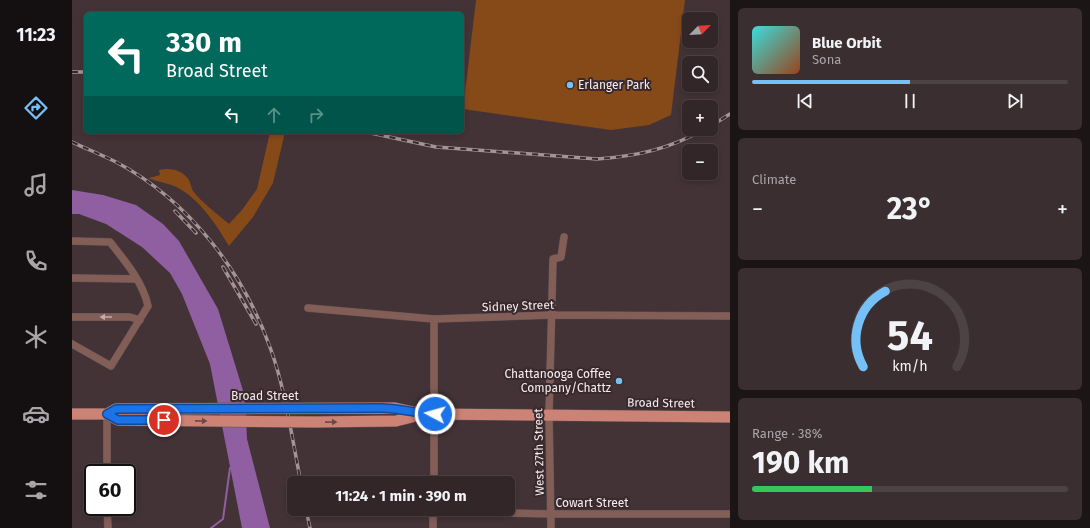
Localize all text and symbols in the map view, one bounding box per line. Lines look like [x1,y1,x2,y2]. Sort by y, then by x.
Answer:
north arrow [682,12,718,48]
map controls [682,12,718,180]
text: 11:23 [16,24,56,46]
text: 330 m [166,26,242,59]
icon: left [100,28,152,80]
text: Blue Orbit [812,34,881,52]
text: Sona [812,52,841,67]
button: search [682,56,718,92]
text: Broad Street [166,60,268,82]
place label: Erlanger Park [578,78,651,92]
marker: Erlanger Park [565,80,575,90]
icon: previous [794,90,816,112]
icon: pause [899,90,921,112]
icon: next [1004,90,1026,112]
icon: directions [22,94,50,122]
button: + [682,100,718,136]
icon: left [221,104,243,126]
icon: ahead [263,104,285,126]
icon: right [305,104,327,126]
button: − [682,144,718,180]
icon: music [22,171,50,199]
text: Climate [752,172,796,187]
text: 23° [887,191,933,227]
text: − [752,196,763,223]
text: + [1057,196,1068,223]
icon: phone [22,247,50,275]
street label: Sidney Street [482,298,555,314]
text: 54 [887,311,933,361]
one-way arrow [99,314,112,320]
icon: climate [22,323,50,351]
text: km/h [892,358,928,375]
place label: Chattanooga Coffee Company/Chattz [504,367,611,395]
marker: Chattanooga Coffee Company/Chattz [614,376,624,386]
street label: Broad Street [231,389,300,403]
position arrow [414,393,456,435]
street label: Broad Street [627,395,696,411]
icon: car [22,400,50,428]
pin [147,403,181,437]
street label: West 27th Street [531,407,547,496]
icon: arrive [153,409,175,431]
one-way arrow [195,418,208,424]
one-way arrow [325,419,338,425]
text: Range · 38% [752,426,822,441]
text: 190 km [752,445,849,481]
speed limit sign: 60 [84,464,136,516]
icon: filters [22,476,50,504]
text: 11:24 · 1 min · 390 m [335,487,467,505]
street label: Cowart Street [555,496,629,510]

